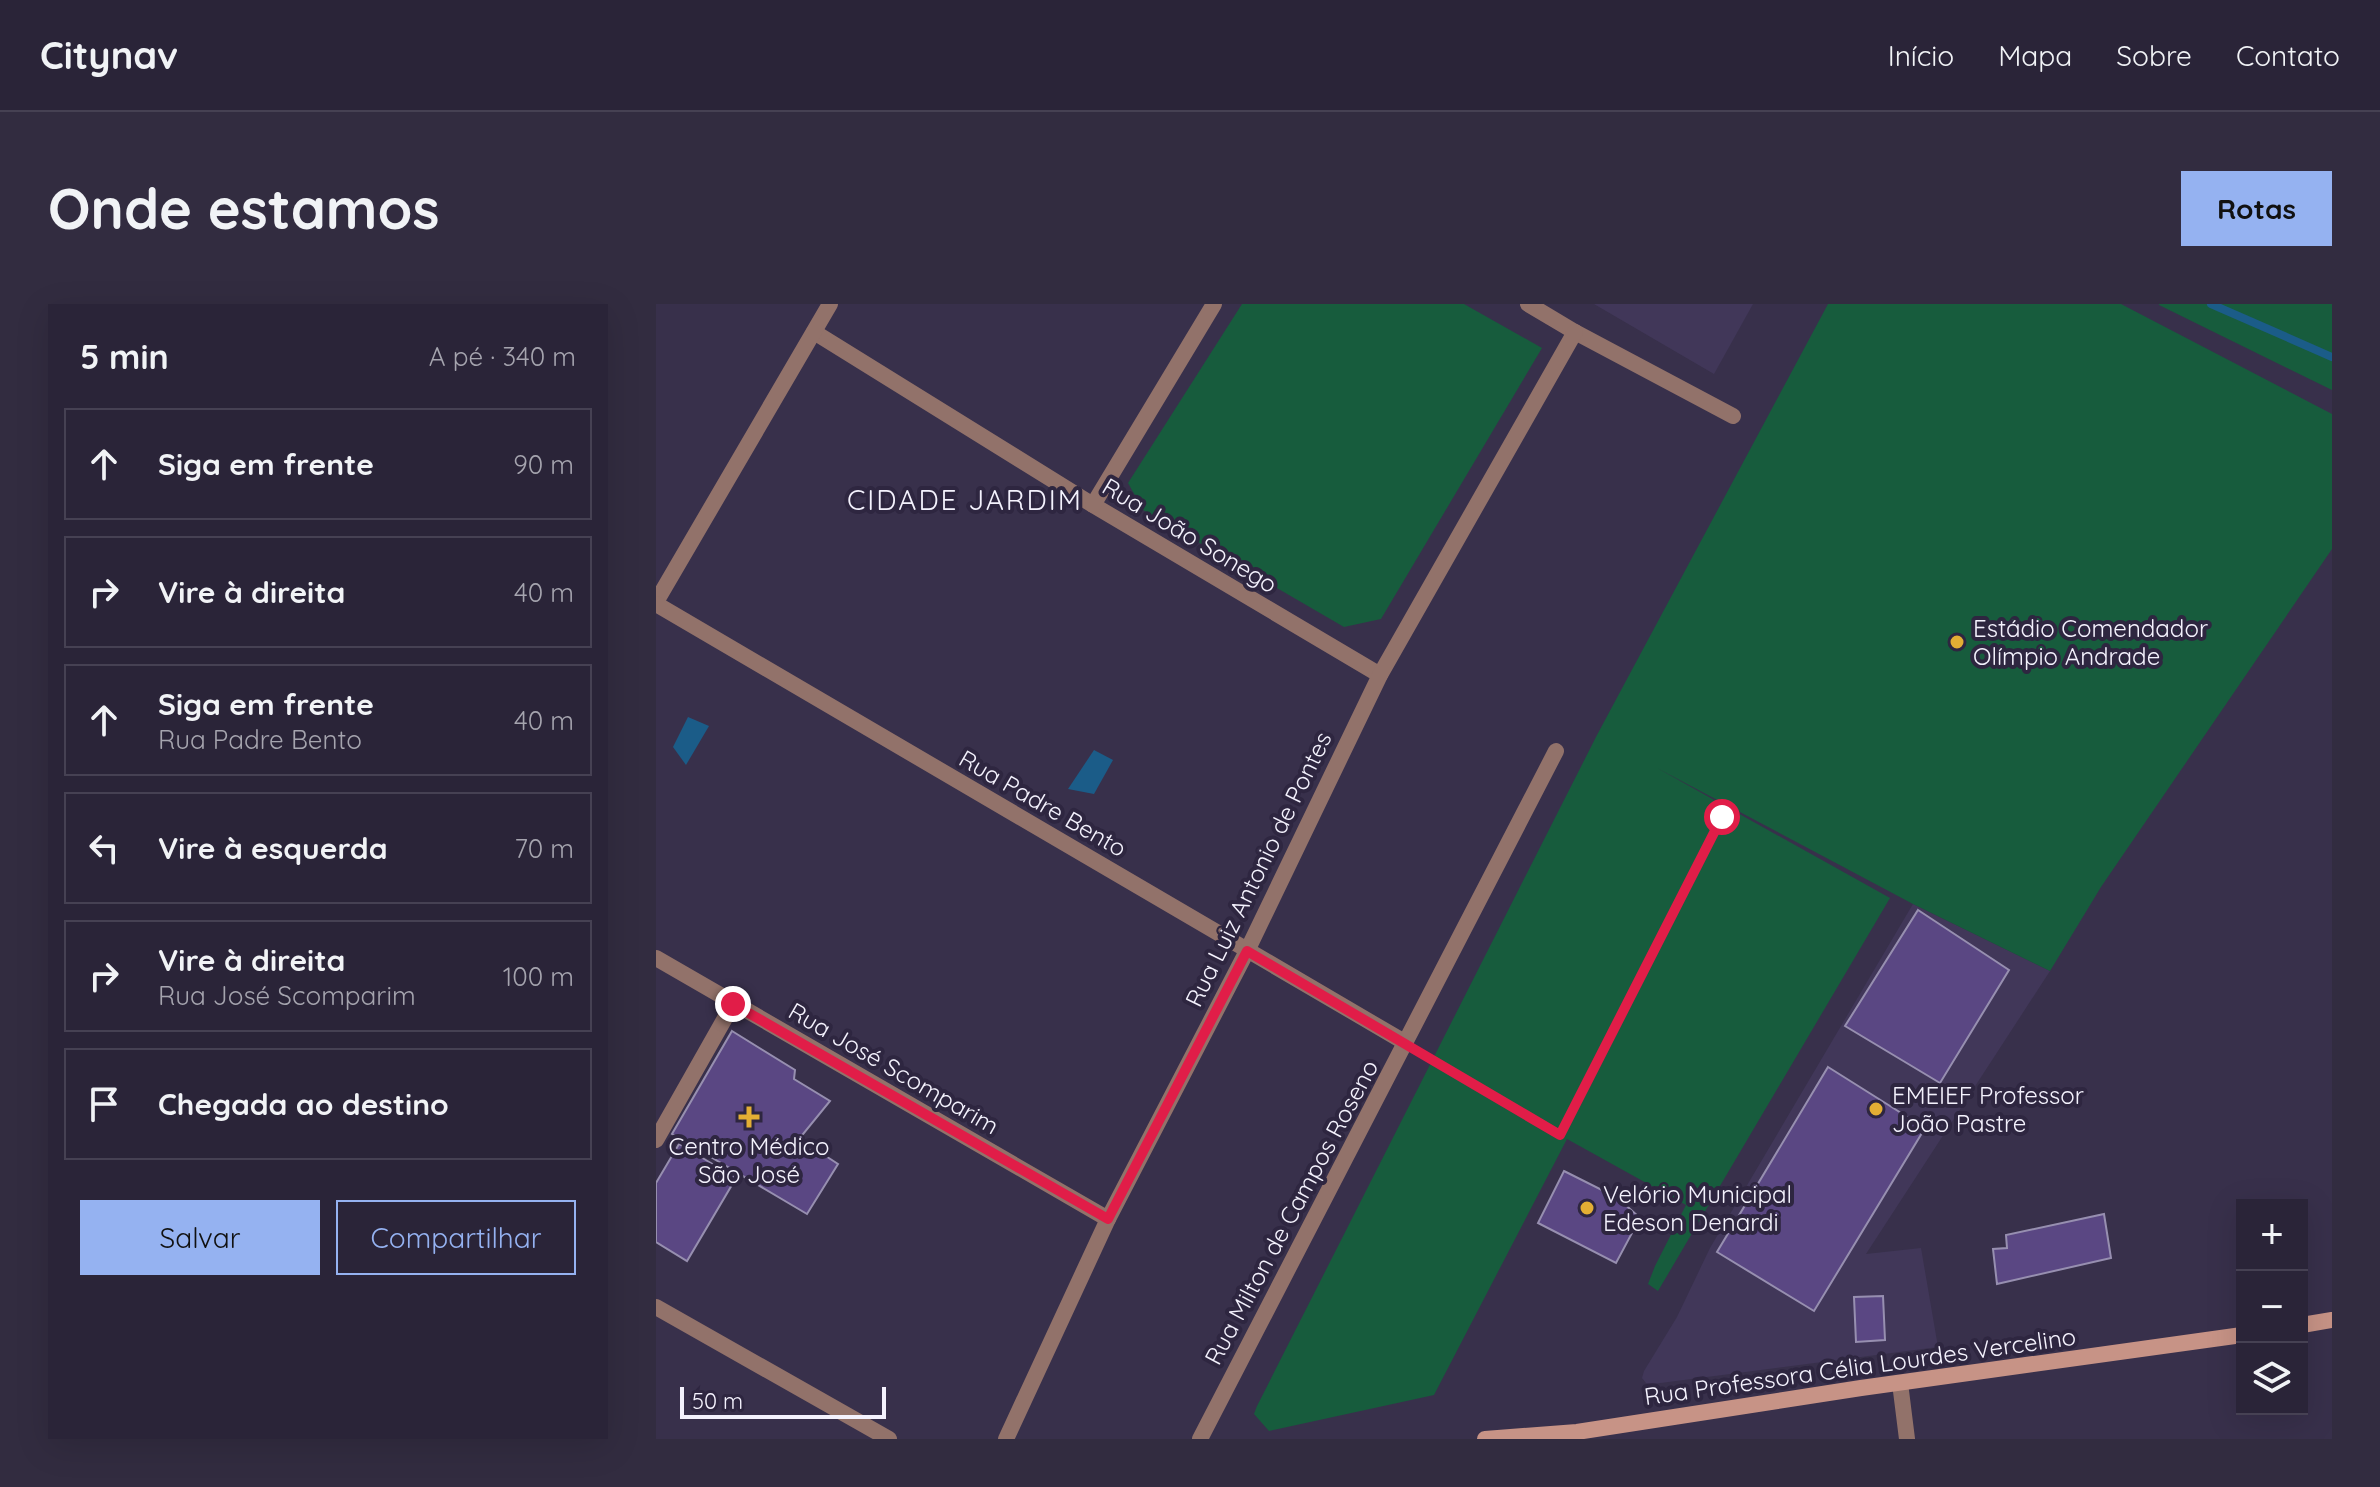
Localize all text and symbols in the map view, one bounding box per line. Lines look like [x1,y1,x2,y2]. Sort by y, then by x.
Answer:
text: Citynav [40,31,178,79]
text: Início [1888,38,1954,73]
text: Mapa [1998,38,2072,73]
text: Sobre [2116,38,2192,73]
text: Contato [2236,38,2340,73]
button: Rotas [2181,171,2332,246]
text: Onde estamos [48,173,439,243]
text: 5 min [80,335,169,378]
text: A pé · 340 m [429,340,576,373]
icon: ahead [82,442,126,486]
text: Siga em frente [158,445,374,483]
text: 90 m [513,448,574,481]
street label: Rua João Sonego [1097,471,1283,599]
district label: CIDADE JARDIM [847,482,1083,517]
icon: right [82,570,126,614]
text: Vire à direita [158,573,345,611]
text: 40 m [514,576,574,609]
place label: Estádio Comendador Olímpio Andrade [1973,613,2208,671]
marker: Estádio Comendador Olímpio Andrade [1948,633,1966,651]
text: Siga em frente [158,685,374,723]
icon: ahead [82,698,126,742]
text: 40 m [514,704,574,737]
text: Rua Padre Bento [158,723,362,756]
street label: Rua Luiz Antonio de Pontes [1178,727,1338,1011]
street label: Rua Padre Bento [954,743,1132,863]
route start [1704,799,1740,835]
icon: left [82,826,126,870]
text: Vire à esquerda [158,829,387,867]
text: 70 m [514,832,574,865]
text: Vire à direita [158,941,345,979]
icon: right [82,954,126,998]
text: 100 m [503,960,574,993]
text: Rua José Scomparim [158,979,416,1012]
route end [715,986,751,1022]
street label: Rua José Scomparim [784,996,1004,1140]
street label: Rua Milton de Campos Roseno [1198,1054,1384,1370]
place label: EMEIEF Professor João Pastre [1892,1080,2084,1138]
icon: arrive [82,1082,126,1126]
text: Chegada ao destino [158,1085,449,1123]
marker: EMEIEF Professor João Pastre [1867,1100,1885,1118]
marker: Centro Médico São José [738,1106,760,1128]
place label: Centro Médico São José [668,1131,830,1189]
place label: Velório Municipal Edeson Denardi [1603,1179,1792,1237]
marker: Velório Municipal Edeson Denardi [1578,1199,1596,1217]
map controls [2236,1199,2308,1415]
button: + [2236,1199,2308,1271]
button: Salvar [80,1200,320,1275]
button: Compartilhar [336,1200,576,1275]
button: − [2236,1271,2308,1343]
street label: Rua Professora Célia Lourdes Vercelino [1642,1321,2078,1411]
button: layers [2236,1343,2308,1415]
scale bar [680,1383,886,1419]
text: 50 m [692,1387,743,1415]

